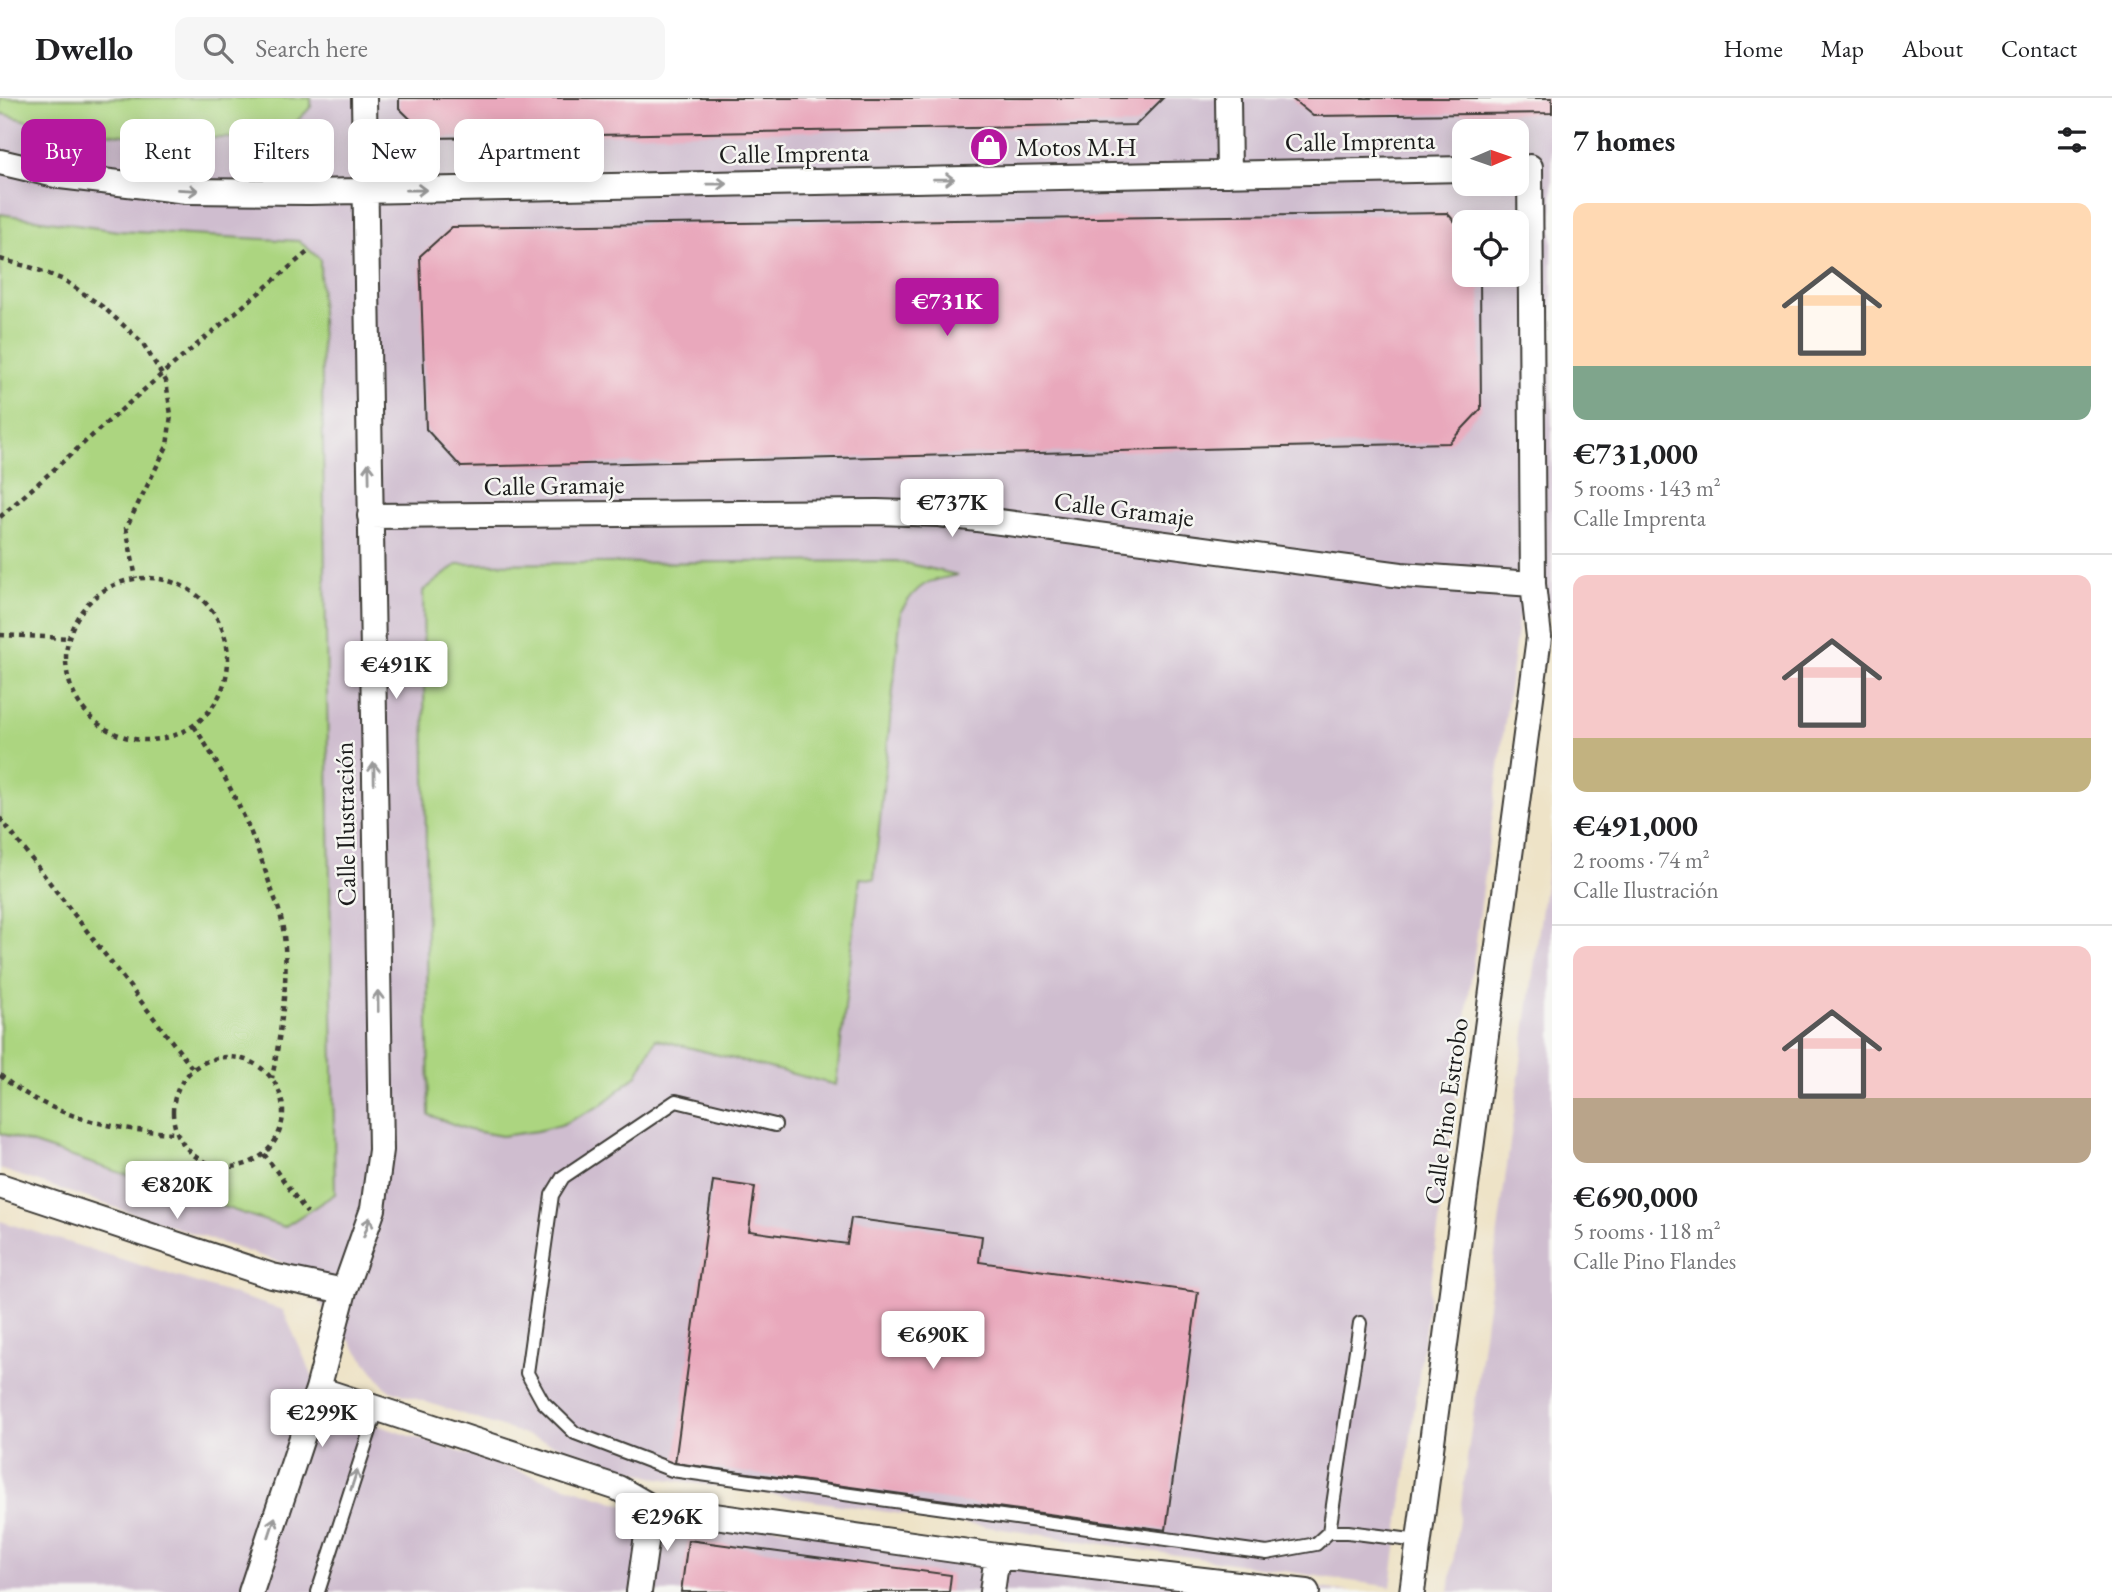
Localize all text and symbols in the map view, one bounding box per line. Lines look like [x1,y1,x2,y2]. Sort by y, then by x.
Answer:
search box [175,17,665,80]
text: Dwello [35,27,133,70]
icon: search [199,29,237,67]
text: Search here [255,31,368,65]
text: Home [1723,33,1783,64]
text: Map [1821,33,1864,64]
text: About [1902,33,1963,64]
text: Contact [2001,33,2077,64]
chip: Buy [21,119,106,182]
chip: Rent [120,119,215,182]
chip: Filters [229,119,334,182]
chip: New [348,119,440,182]
chip: Apartment [454,119,604,182]
north arrow [1452,119,1530,196]
map controls [1452,119,1529,287]
text: 7 homes [1573,121,1675,160]
icon: filters [2053,121,2091,159]
street label: Calle Imprenta [1285,123,1436,159]
shop icon: Motos M.H [968,126,1010,168]
place label: Motos M.H [1016,130,1137,164]
street label: Calle Imprenta [719,135,870,171]
one-way arrow [932,173,955,186]
one-way arrow [705,177,728,191]
one-way arrow [404,183,427,197]
one-way arrow [176,184,199,197]
button: locate [1452,210,1529,287]
icon: home [1769,248,1895,374]
pin: €731K [898,278,996,338]
text: €731K [911,286,983,316]
text: €731,000 [1573,434,1698,473]
one-way arrow [362,461,376,484]
street label: Calle Gramaje [483,467,625,503]
text: 5 rooms · 143 m² [1573,473,1721,503]
pin: €737K [903,480,1001,539]
street label: Calle Gramaje [1052,484,1196,534]
text: €737K [916,487,988,517]
text: Calle Imprenta [1573,503,1706,533]
icon: home [1769,620,1895,746]
pin: €491K [347,642,445,701]
text: €491K [360,649,432,679]
street label: Calle Ilustración [327,741,363,907]
one-way arrow [367,762,381,785]
text: €491,000 [1573,806,1698,845]
text: 2 rooms · 74 m² [1573,845,1710,875]
text: Calle Ilustración [1573,875,1719,905]
one-way arrow [371,990,385,1013]
icon: home [1769,991,1895,1117]
street label: Calle Pino Estrobo [1416,1015,1476,1207]
pin: €820K [128,1162,226,1221]
text: €820K [141,1169,213,1199]
text: €690,000 [1573,1177,1698,1216]
one-way arrow [362,1216,374,1238]
text: 5 rooms · 118 m² [1573,1216,1721,1246]
text: Calle Pino Flandes [1573,1246,1736,1276]
pin: €690K [884,1312,982,1371]
text: €690K [897,1319,969,1349]
pin: €299K [273,1390,371,1449]
text: €299K [286,1397,358,1427]
one-way arrow [349,1470,361,1492]
pin: €296K [618,1494,716,1553]
text: €296K [631,1501,703,1531]
one-way arrow [267,1516,280,1538]

